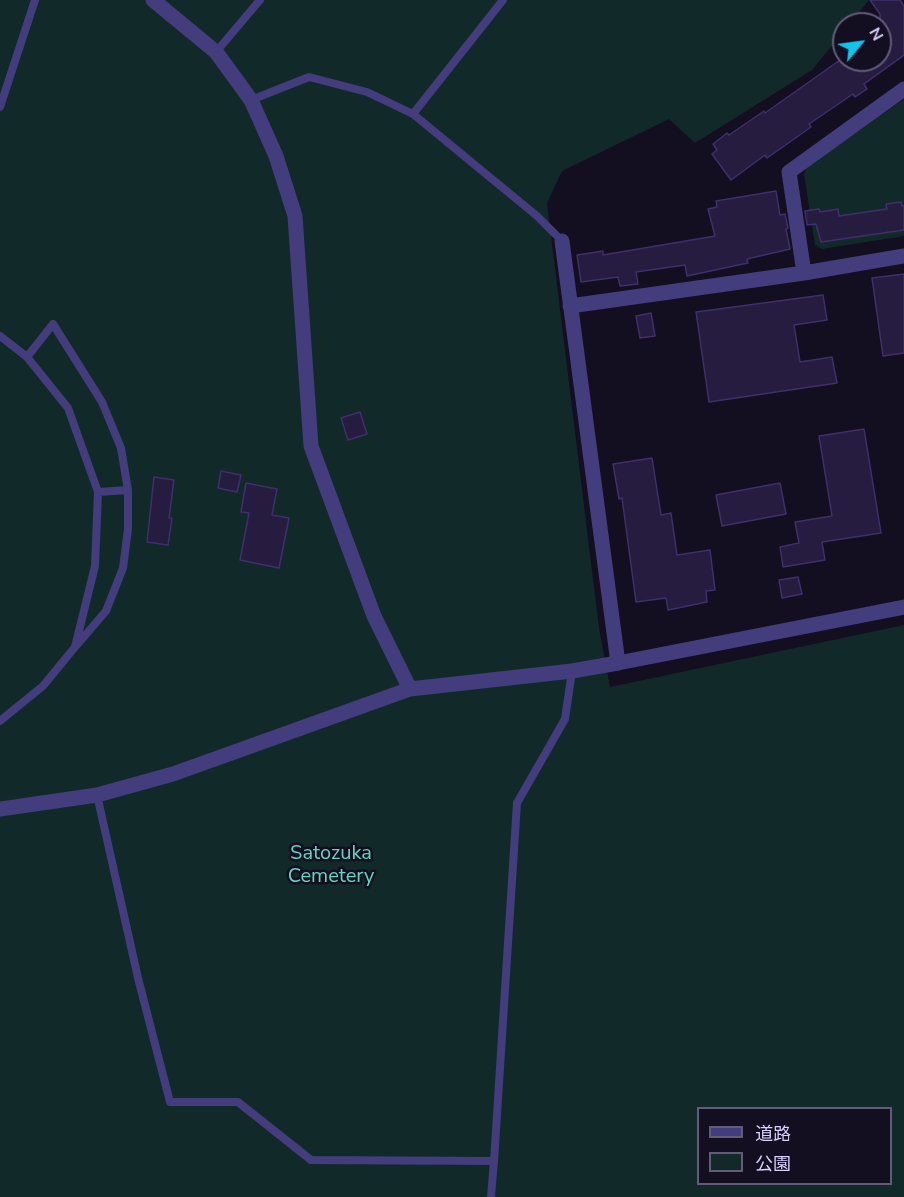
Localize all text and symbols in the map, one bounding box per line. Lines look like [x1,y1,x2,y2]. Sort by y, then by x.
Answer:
north arrow [832,12,892,72]
text: N [863,24,889,45]
park label: Satozuka Cemetery [288,842,374,889]
legend [697,1107,892,1185]
text: 道路 [755,1122,791,1146]
text: 公園 [755,1152,791,1176]

